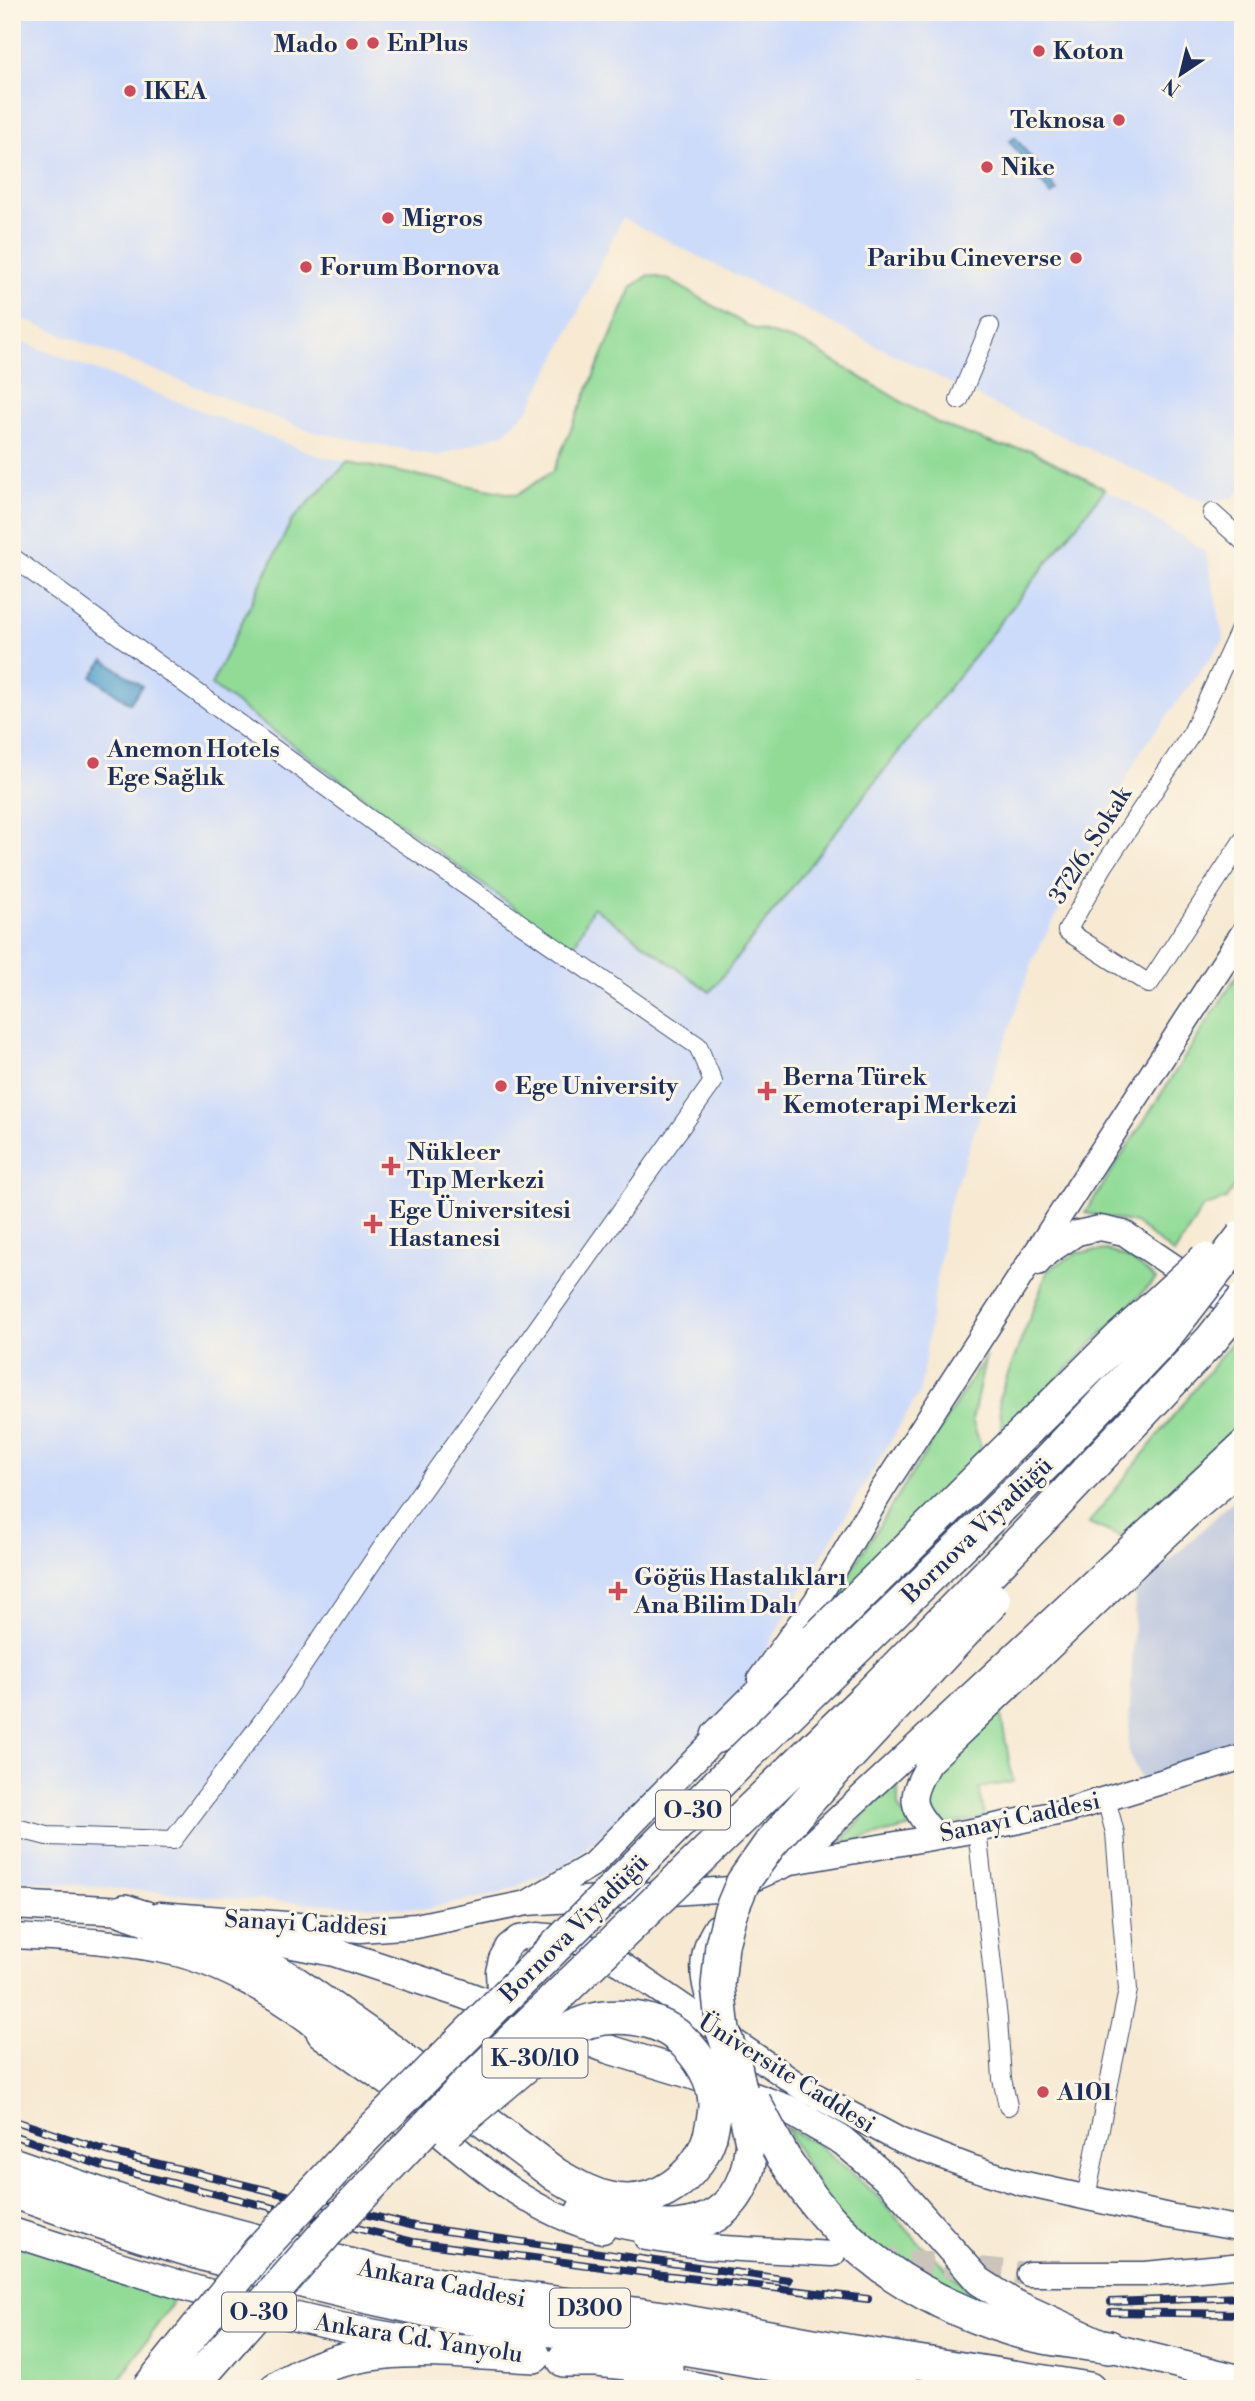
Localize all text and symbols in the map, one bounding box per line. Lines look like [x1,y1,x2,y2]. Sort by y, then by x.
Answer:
place label: EnPlus [387,29,468,59]
place label: Mado [273,30,338,60]
marker: EnPlus [365,35,381,51]
marker: Mado [344,36,360,52]
place label: Koton [1053,37,1124,67]
north arrow [1146,38,1216,108]
marker: Koton [1031,43,1047,59]
text: N [1159,73,1185,101]
place label: IKEA [144,77,207,107]
marker: IKEA [122,83,138,99]
place label: Teknosa [1010,106,1106,136]
marker: Teknosa [1111,112,1127,128]
place label: Nike [1001,153,1055,183]
marker: Nike [979,159,995,175]
place label: Migros [402,204,483,234]
marker: Migros [380,210,396,226]
place label: Paribu Cineverse [867,244,1062,274]
marker: Paribu Cineverse [1068,250,1084,266]
place label: Forum Bornova [320,253,501,283]
marker: Forum Bornova [298,259,314,275]
place label: Anemon Hotels Ege Sağlık [106,735,280,793]
marker: Anemon Hotels Ege Sağlık [85,755,101,771]
street label: 372/6. Sokak [1043,780,1140,910]
place label: Berna Türek Kemoterapi Merkezi [783,1063,1017,1121]
place label: Ege University [515,1072,679,1102]
marker: Ege University [493,1078,509,1094]
marker: Berna Türek Kemoterapi Merkezi [757,1081,777,1101]
place label: Nükleer Tıp Merkezi [407,1138,545,1196]
marker: Nükleer Tıp Merkezi [381,1156,401,1176]
place label: Ege Üniversitesi Hastanesi [389,1194,571,1254]
marker: Ege Üniversitesi Hastanesi [363,1214,383,1234]
street label: Bornova Viyadüğü [895,1451,1060,1611]
place label: Göğüs Hastalıkları Ana Bilim Dalı [633,1563,846,1621]
marker: Göğüs Hastalıkları Ana Bilim Dalı [608,1581,628,1601]
street label: Sanayi Caddesi [937,1786,1103,1850]
road number: O-30 [656,1790,730,1829]
street label: Bornova Viyadüğü [493,1848,656,2010]
street label: Sanayi Caddesi [224,1905,388,1943]
street label: Üniversite Caddesi [692,2006,881,2140]
road number: K-30/10 [482,2038,588,2078]
place label: A101 [1056,2078,1114,2108]
marker: A101 [1035,2084,1051,2100]
street label: Ankara Caddesi [355,2253,528,2315]
road number: D300 [550,2288,630,2328]
road number: O-30 [222,2292,296,2332]
street label: Ankara Cd. Yanyolu [312,2308,525,2370]

